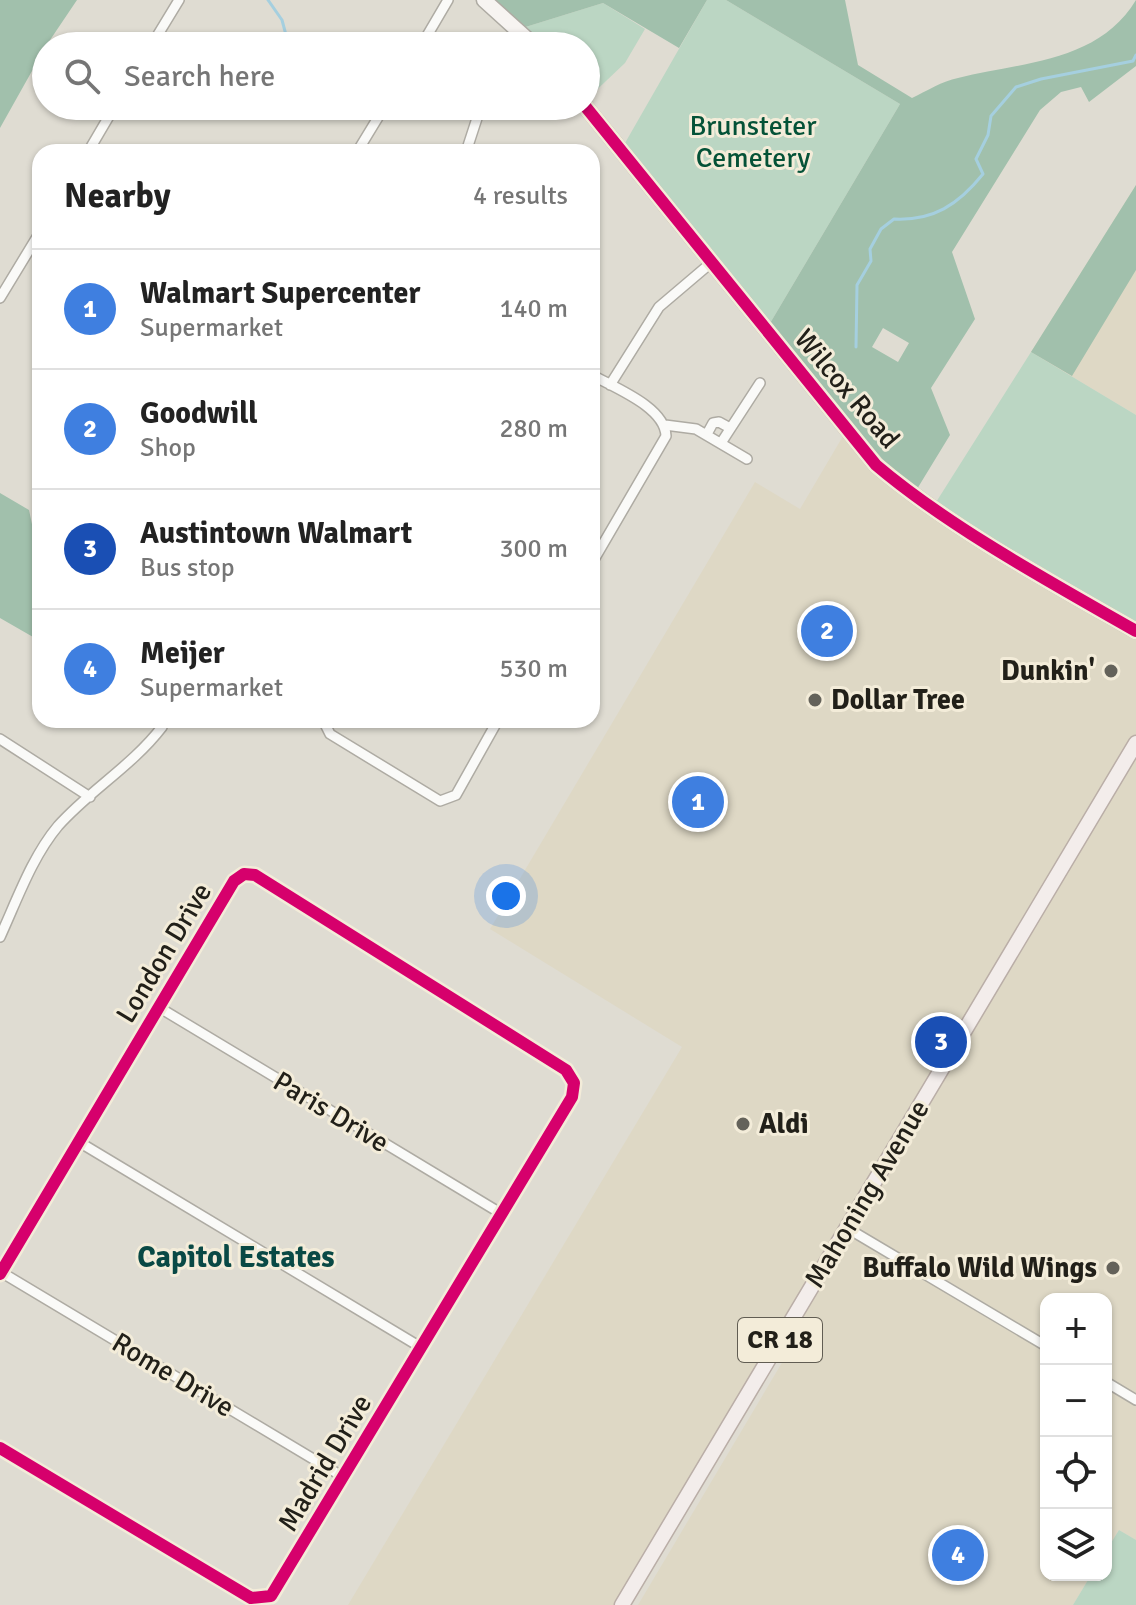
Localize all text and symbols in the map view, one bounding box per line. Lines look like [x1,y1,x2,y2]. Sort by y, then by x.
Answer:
search box [32,32,600,120]
icon: search [60,54,104,98]
text: Search here [124,58,275,95]
park label: Brunsteter Cemetery [689,109,817,175]
text: Nearby [64,175,171,217]
text: 4 results [473,180,568,212]
text: Walmart Supercenter [140,275,420,312]
text: 1 [83,293,97,325]
text: 140 m [499,293,568,325]
text: Supermarket [140,312,283,344]
street label: Wilcox Road [787,322,907,456]
text: Goodwill [140,395,258,432]
text: 2 [83,413,97,445]
text: 280 m [499,413,568,445]
text: Shop [140,432,196,464]
text: Austintown Walmart [140,515,412,552]
text: 3 [83,533,97,565]
text: 300 m [499,533,568,565]
text: Bus stop [140,552,235,584]
pin: 2 [801,601,853,661]
text: Meijer [140,635,225,672]
text: 4 [83,653,97,685]
text: 530 m [499,653,568,685]
place label: Dunkin' [1001,654,1095,688]
marker: Dunkin' [1102,662,1120,680]
text: Supermarket [140,672,283,704]
place label: Dollar Tree [831,683,965,717]
marker: Dollar Tree [806,691,824,709]
pin: 1 [672,772,724,832]
your location [486,876,526,916]
street label: London Drive [109,877,219,1029]
pin: 3 [915,1012,967,1072]
street label: Paris Drive [267,1064,395,1160]
street label: Mahoning Avenue [798,1094,936,1294]
place label: Aldi [759,1107,809,1141]
marker: Aldi [734,1115,752,1133]
district label: Capitol Estates [137,1239,335,1276]
place label: Buffalo Wild Wings [862,1251,1097,1285]
marker: Buffalo Wild Wings [1104,1259,1122,1277]
map controls [1040,1293,1112,1581]
button: + [1040,1293,1112,1365]
road number: CR 18 [738,1318,822,1362]
street label: Rome Drive [106,1325,240,1425]
button: − [1040,1365,1112,1437]
street label: Madrid Drive [271,1388,379,1538]
button: locate [1040,1437,1112,1509]
button: layers [1040,1509,1112,1581]
pin: 4 [932,1525,984,1585]

